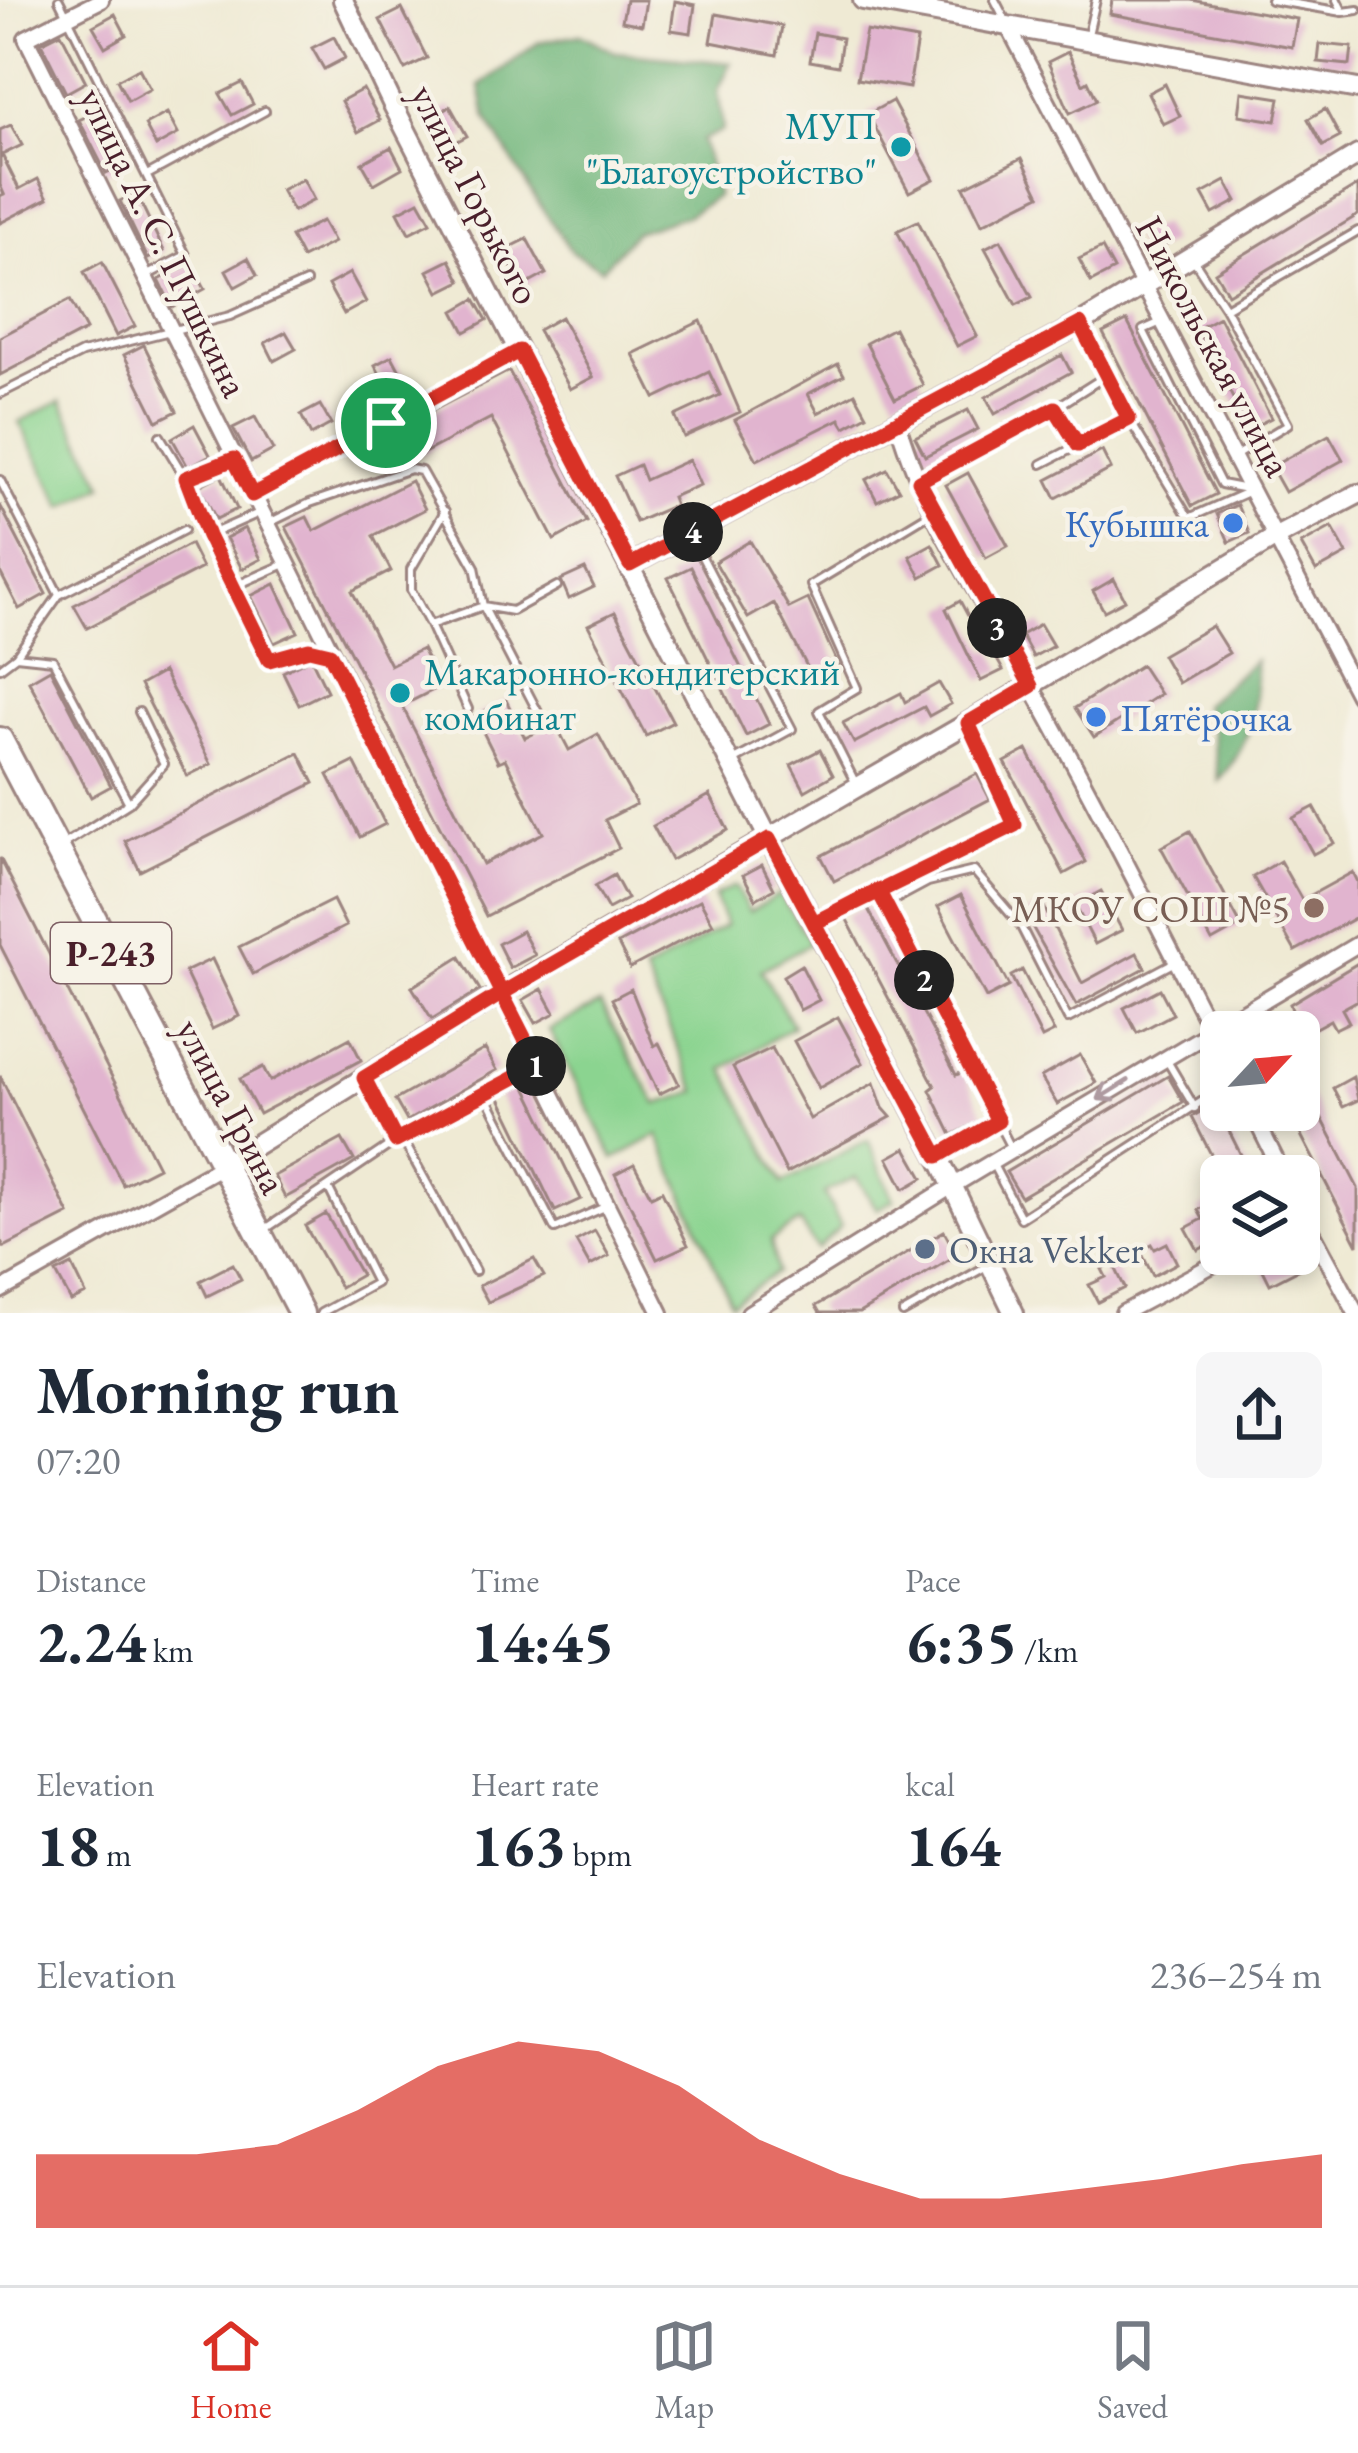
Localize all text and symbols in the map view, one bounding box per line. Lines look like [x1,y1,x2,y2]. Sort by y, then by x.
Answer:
street label: улица Горького [399,75,553,313]
street label: улица А. С. Пушкина [67,79,261,406]
place label: МУП "Благоустройство" [586,100,877,196]
marker: МУП "Благоустройство" [888,134,914,160]
street label: Никольская улица [1124,207,1304,486]
pin [335,372,437,474]
icon: arrive [353,390,419,456]
place label: Кубышка [1065,498,1209,549]
pin: 4 [663,502,723,562]
text: 4 [684,510,702,553]
marker: Кубышка [1220,510,1246,536]
pin: 3 [967,598,1027,658]
text: 3 [988,606,1006,649]
place label: Макаронно-кондитерский комбинат [424,646,840,742]
marker: Макаронно-кондитерский комбинат [387,680,413,706]
place label: Пятёрочка [1120,692,1292,743]
marker: Пятёрочка [1083,704,1109,730]
place label: МКОУ СОШ №5 [1011,883,1290,934]
marker: МКОУ СОШ №5 [1301,895,1327,921]
road number: Р-243 [51,923,171,983]
pin: 2 [894,950,954,1010]
text: 2 [915,958,933,1001]
street label: улица Грина [164,1009,300,1203]
north arrow [1200,1011,1320,1131]
map controls [1200,1011,1320,1275]
pin: 1 [506,1036,566,1096]
text: 1 [527,1044,545,1087]
one-way arrow [1097,1078,1131,1102]
button: layers [1200,1155,1320,1275]
place label: Окна Vekker [949,1224,1143,1275]
marker: Окна Vekker [912,1236,938,1262]
text: Morning run [36,1347,400,1433]
button: share [1196,1352,1322,1478]
text: 07:20 [36,1435,121,1486]
text: Distance [36,1559,146,1602]
text: Time [471,1559,539,1602]
text: Pace [905,1559,961,1602]
text: 2.24 [36,1602,146,1680]
text: 14:45 [471,1602,615,1680]
text: 6:35 [905,1602,1017,1680]
text: km [146,1629,194,1672]
text: /km [1017,1629,1078,1672]
text: Elevation [36,1763,155,1806]
text: Heart rate [471,1763,599,1806]
text: kcal [905,1763,955,1806]
text: 18 [36,1806,99,1884]
text: 163 [471,1806,566,1884]
text: 164 [905,1806,1001,1884]
text: m [99,1833,132,1876]
text: bpm [566,1833,632,1876]
text: Elevation [36,1949,176,2000]
text: 236–254 m [1150,1949,1322,2000]
tab: Home [190,2313,272,2428]
tab: Map [651,2313,717,2428]
tab: Saved [1097,2313,1168,2428]

